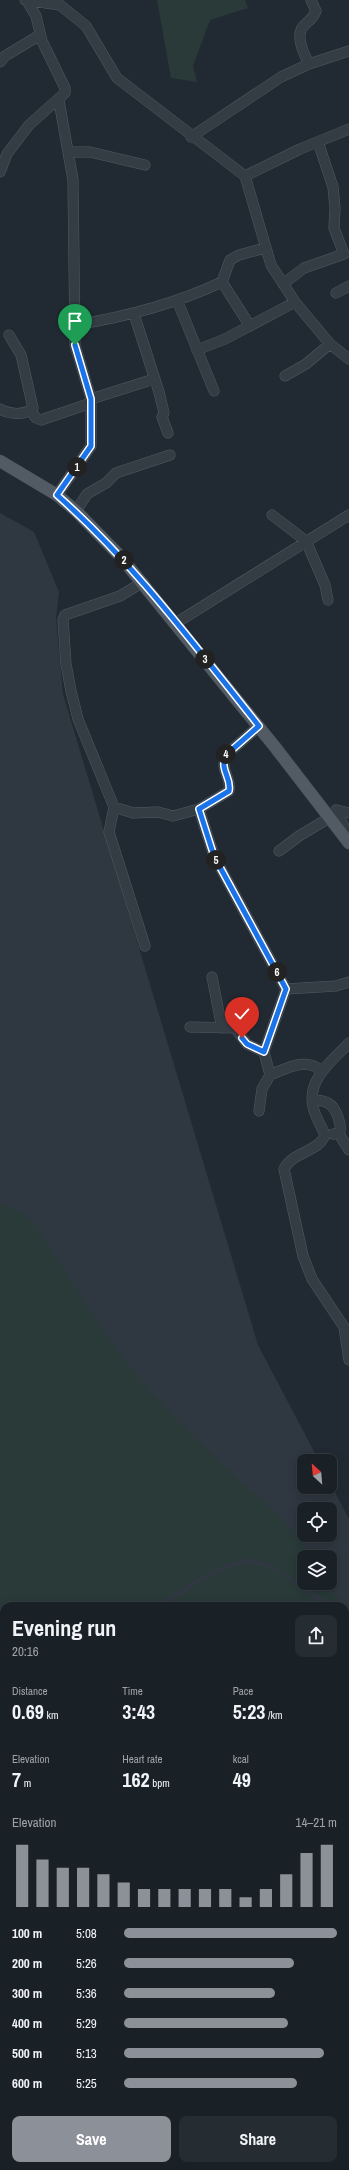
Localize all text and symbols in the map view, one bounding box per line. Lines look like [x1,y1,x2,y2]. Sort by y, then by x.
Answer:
pin [58,304,92,345]
icon: arrive [64,310,86,332]
pin: 1 [67,457,87,477]
text: 1 [74,460,80,474]
pin: 2 [114,550,134,570]
text: 2 [121,553,127,567]
pin: 3 [195,649,215,669]
text: 3 [202,652,208,666]
pin: 4 [216,744,236,764]
text: 4 [223,747,229,761]
pin: 5 [206,850,226,870]
text: 5 [213,853,219,867]
pin: 6 [267,962,287,982]
text: 6 [274,965,280,979]
pin [225,997,259,1038]
icon: check [231,1003,253,1025]
north arrow [297,1454,337,1494]
map controls [297,1454,337,1590]
button: locate [297,1502,337,1542]
button: layers [297,1550,337,1590]
text: Evening run [12,1613,116,1643]
button: share [295,1615,337,1657]
text: 20:16 [12,1643,39,1660]
text: Distance [12,1684,48,1698]
text: Time [122,1684,143,1698]
text: Pace [233,1684,253,1698]
text: 0.69 [12,1698,44,1725]
text: 3:43 [122,1698,155,1725]
text: 5:23 [233,1698,265,1725]
text: km [44,1708,58,1722]
text: /km [265,1708,283,1722]
text: Elevation [12,1752,50,1766]
text: Heart rate [122,1752,162,1766]
text: kcal [233,1752,249,1766]
text: 7 [12,1766,21,1793]
text: 162 [122,1766,150,1793]
text: 49 [233,1766,251,1793]
text: m [21,1776,31,1790]
text: bpm [150,1776,170,1790]
text: Elevation [12,1814,56,1831]
text: 14–21 m [296,1814,337,1831]
text: 100 m [12,1925,42,1942]
text: 5:08 [76,1925,97,1942]
text: 200 m [12,1955,42,1972]
text: 5:26 [76,1955,97,1972]
text: 300 m [12,1985,42,2002]
text: 5:36 [76,1985,97,2002]
text: 400 m [12,2015,42,2032]
text: 5:29 [76,2015,97,2032]
text: 500 m [12,2045,42,2062]
text: 5:13 [76,2045,97,2062]
text: 600 m [12,2075,42,2092]
text: 5:25 [76,2075,97,2092]
button: Save [12,2116,171,2162]
button: Share [179,2116,337,2162]

